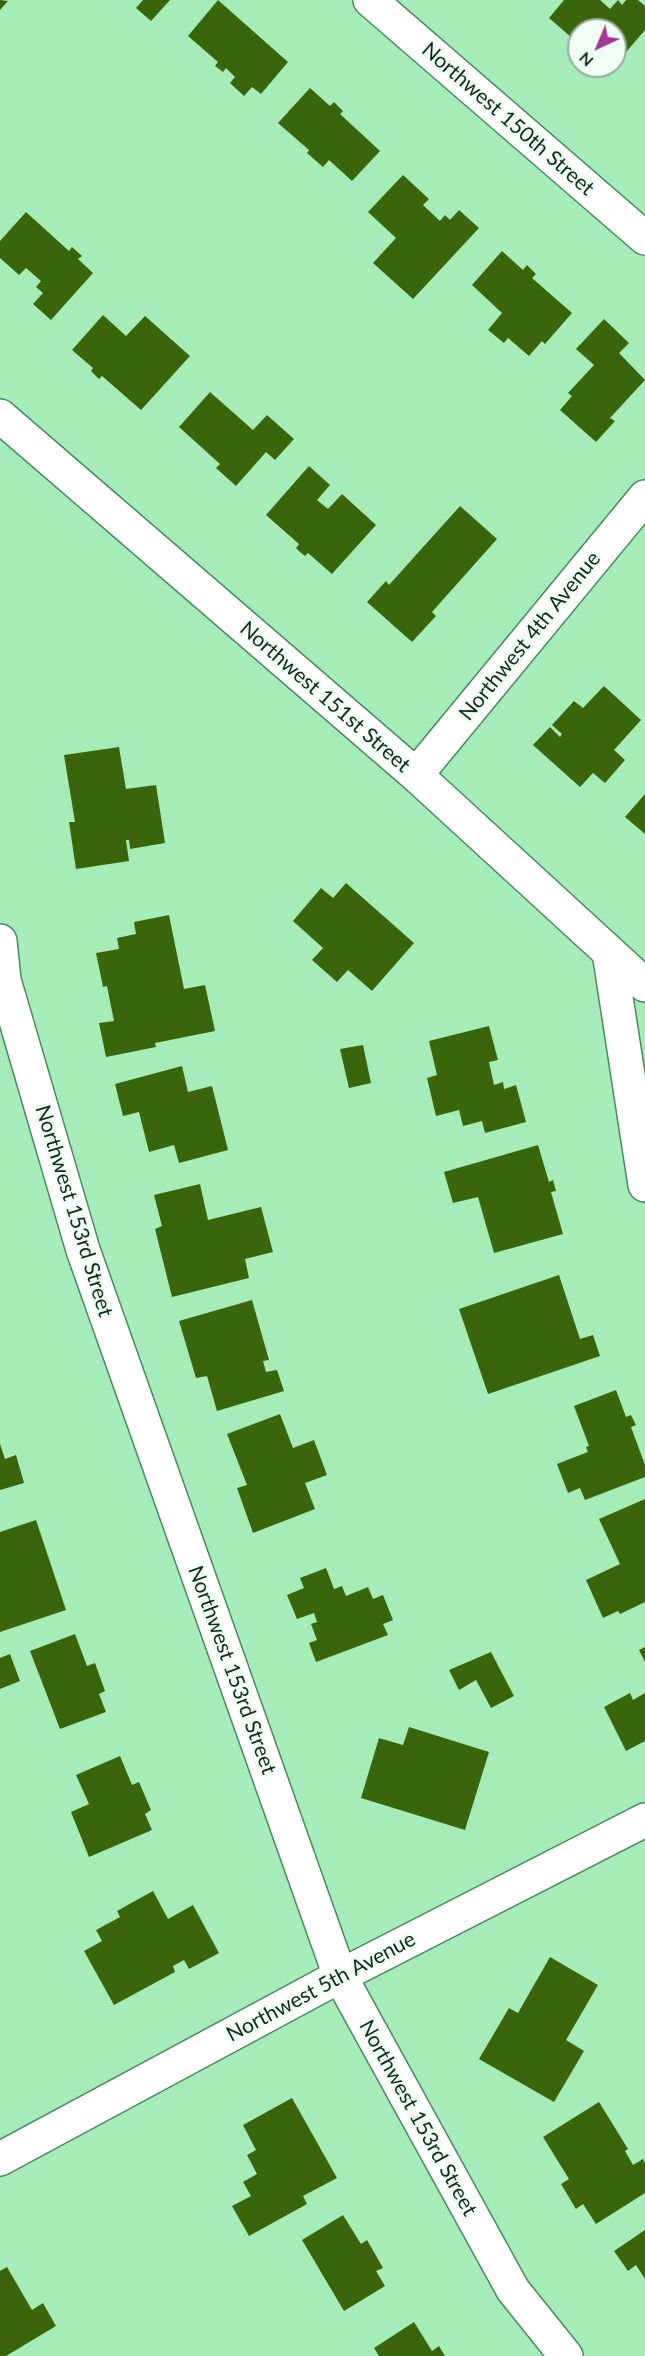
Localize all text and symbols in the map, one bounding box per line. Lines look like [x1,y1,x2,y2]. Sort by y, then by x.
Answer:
north arrow [567,18,627,78]
street label: Northwest 150th Street [417,37,599,201]
street label: Northwest 4th Avenue [454,546,606,726]
street label: Northwest 151st Street [235,616,415,778]
street label: Northwest 153rd Street [30,1102,118,1320]
street label: Northwest 153rd Street [183,1562,281,1778]
street label: Northwest 5th Avenue [222,1927,420,2047]
street label: Northwest 153rd Street [354,2016,482,2220]

